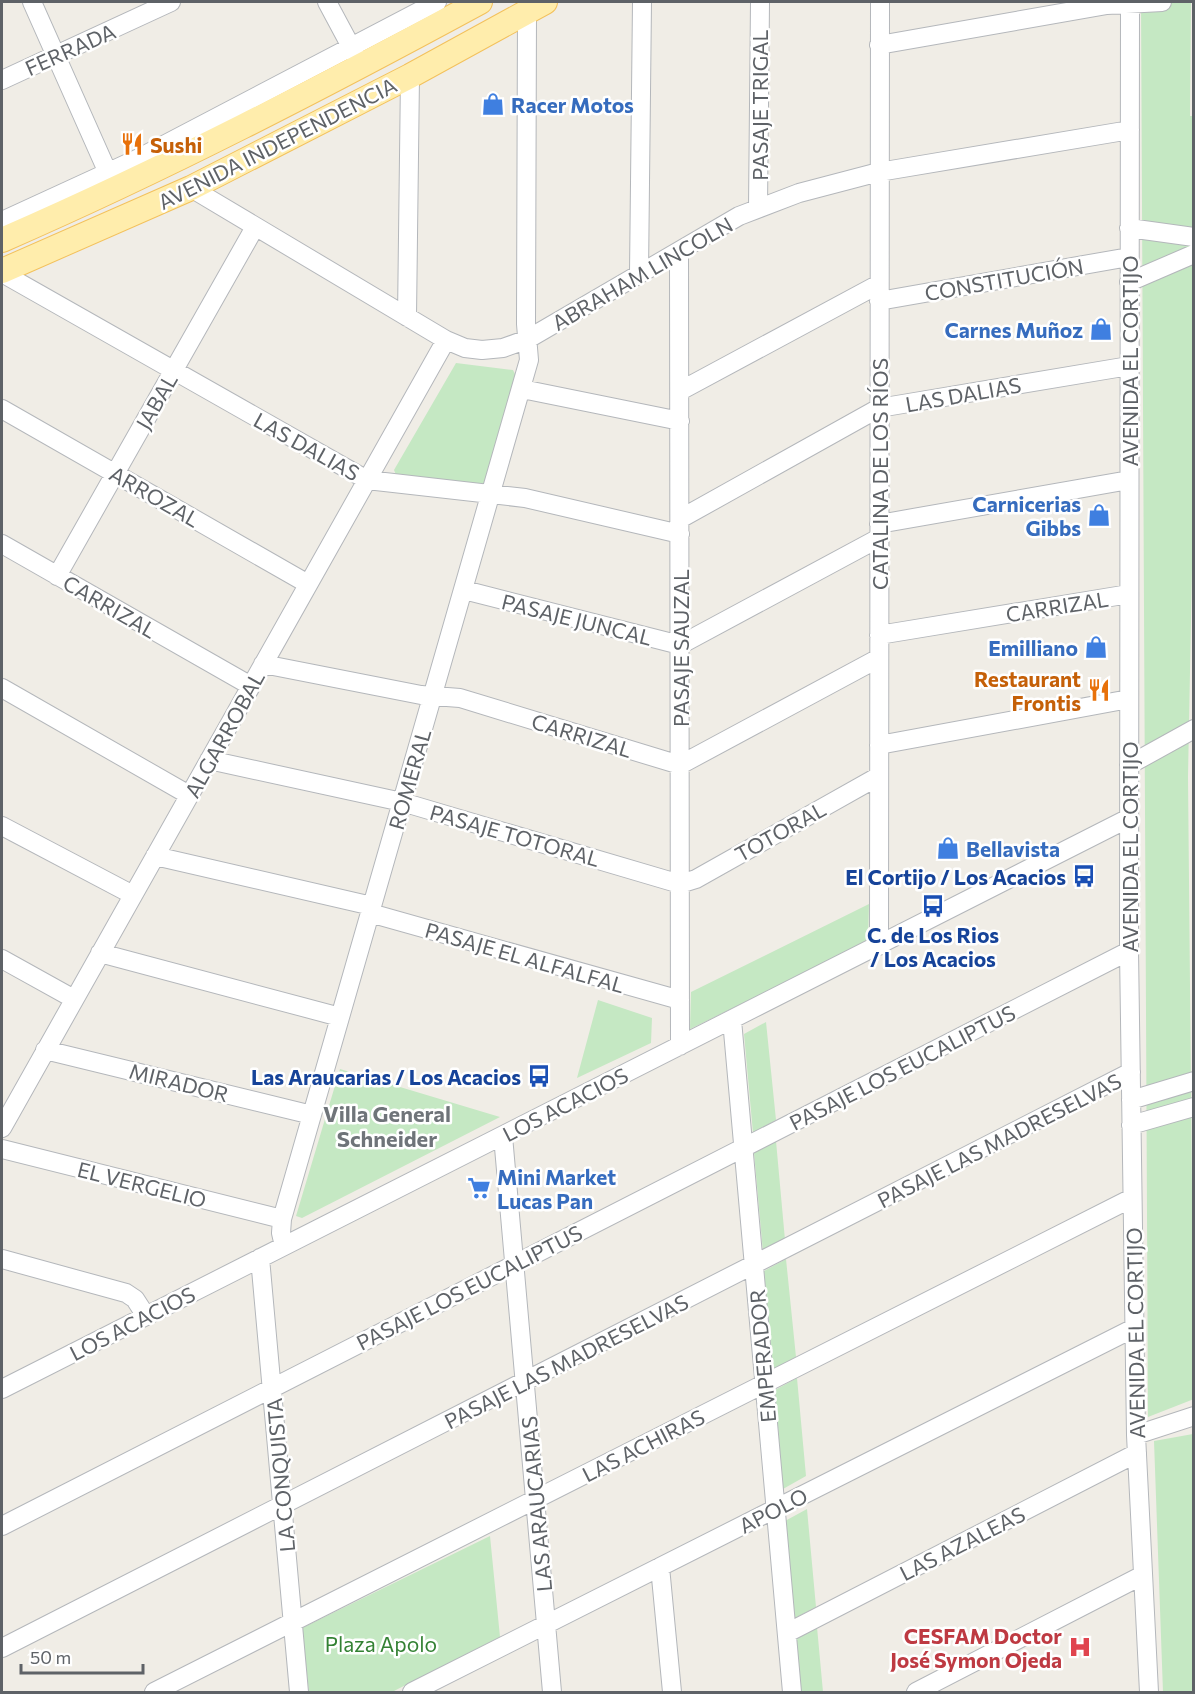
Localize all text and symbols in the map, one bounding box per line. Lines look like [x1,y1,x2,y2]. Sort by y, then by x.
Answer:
street label: FERRADA [21,18,119,80]
street label: PASAJE TRIGAL [747,29,772,181]
street label: AVENIDA INDEPENDENCIA [153,72,401,214]
shop icon: Racer Motos [480,91,506,117]
place label: Racer Motos [511,92,634,117]
restaurant icon: Sushi [119,131,145,157]
place label: Sushi [150,132,202,157]
street label: ABRAHAM LINCOLN [547,211,737,335]
street label: CONSTITUCIÓN [923,253,1085,305]
street label: AVENIDA EL CORTIJO [1117,255,1142,467]
shop icon: Carnes Muñoz [1088,316,1114,342]
place label: Carnes Muñoz [944,317,1083,342]
street label: CATALINA DE LOS RÍOS [867,358,892,590]
street label: JABAL [130,368,182,434]
street label: LAS DALIAS [903,372,1023,416]
street label: LAS DALIAS [250,407,364,485]
street label: ARROZAL [106,460,204,532]
place label: Carnicerias Gibbs [972,491,1081,540]
shop icon: Carnicerias Gibbs [1086,502,1112,528]
street label: CARRIZAL [59,569,161,643]
street label: PASAJE SAUZAL [668,569,693,727]
street label: CARRIZAL [1004,586,1110,626]
street label: PASAJE JUNCAL [499,588,655,650]
shop icon: Emilliano [1083,634,1109,660]
place label: Emilliano [988,635,1078,660]
street label: ALGARROBAL [179,666,269,802]
place label: Restaurant Frontis [974,666,1081,715]
restaurant icon: Restaurant Frontis [1086,677,1112,703]
street label: CARRIZAL [529,708,635,762]
street label: ROMERAL [383,726,435,832]
street label: AVENIDA EL CORTIJO [1117,741,1142,953]
street label: TOTORAL [730,796,830,866]
street label: PASAJE TOTORAL [427,799,603,871]
shop icon: Bellavista [935,835,961,861]
place label: Bellavista [966,836,1060,861]
bus stop icon: El Cortijo / Los Acacios [1071,863,1097,889]
place label: El Cortijo / Los Acacios [845,864,1066,889]
bus stop icon: C. de Los Rios / Los Acacios [920,893,946,919]
street label: PASAJE EL ALFALFAL [422,917,628,997]
place label: C. de Los Rios / Los Acacios [867,922,999,971]
street label: PASAJE LOS EUCALIPTUS [785,999,1019,1135]
street label: MIRADOR [127,1058,231,1106]
street label: LOS ACACIOS [498,1062,632,1146]
bus stop icon: Las Araucarias / Los Acacios [526,1063,552,1089]
place label: Las Araucarias / Los Acacios [251,1064,521,1089]
street label: PASAJE LAS MADRESELVAS [873,1068,1125,1212]
district label: Villa General Schneider [323,1100,451,1152]
street label: EL VERGELIO [75,1156,209,1212]
place label: Mini Market Lucas Pan [497,1164,616,1213]
supermarket icon: Mini Market Lucas Pan [466,1175,492,1201]
street label: PASAJE LOS EUCALIPTUS [352,1219,586,1355]
street label: AVENIDA EL CORTIJO [1121,1227,1149,1439]
street label: LOS ACACIOS [65,1281,199,1365]
street label: EMPERADOR [744,1288,780,1424]
street label: PASAJE LAS MADRESELVAS [440,1289,692,1433]
street label: LA CONQUISTA [261,1397,299,1553]
street label: LAS ACHIRAS [578,1404,708,1486]
street label: LAS ARAUCARIAS [516,1415,556,1593]
street label: APOLO [735,1482,811,1538]
street label: LAS AZALEAS [895,1501,1029,1585]
place label: CESFAM Doctor José Symon Ojeda [890,1623,1062,1672]
park label: Plaza Apolo [325,1631,437,1656]
hospital icon: CESFAM Doctor José Symon Ojeda [1067,1634,1093,1660]
scale bar [21,1637,142,1675]
text: 50 m [30,1646,71,1668]

